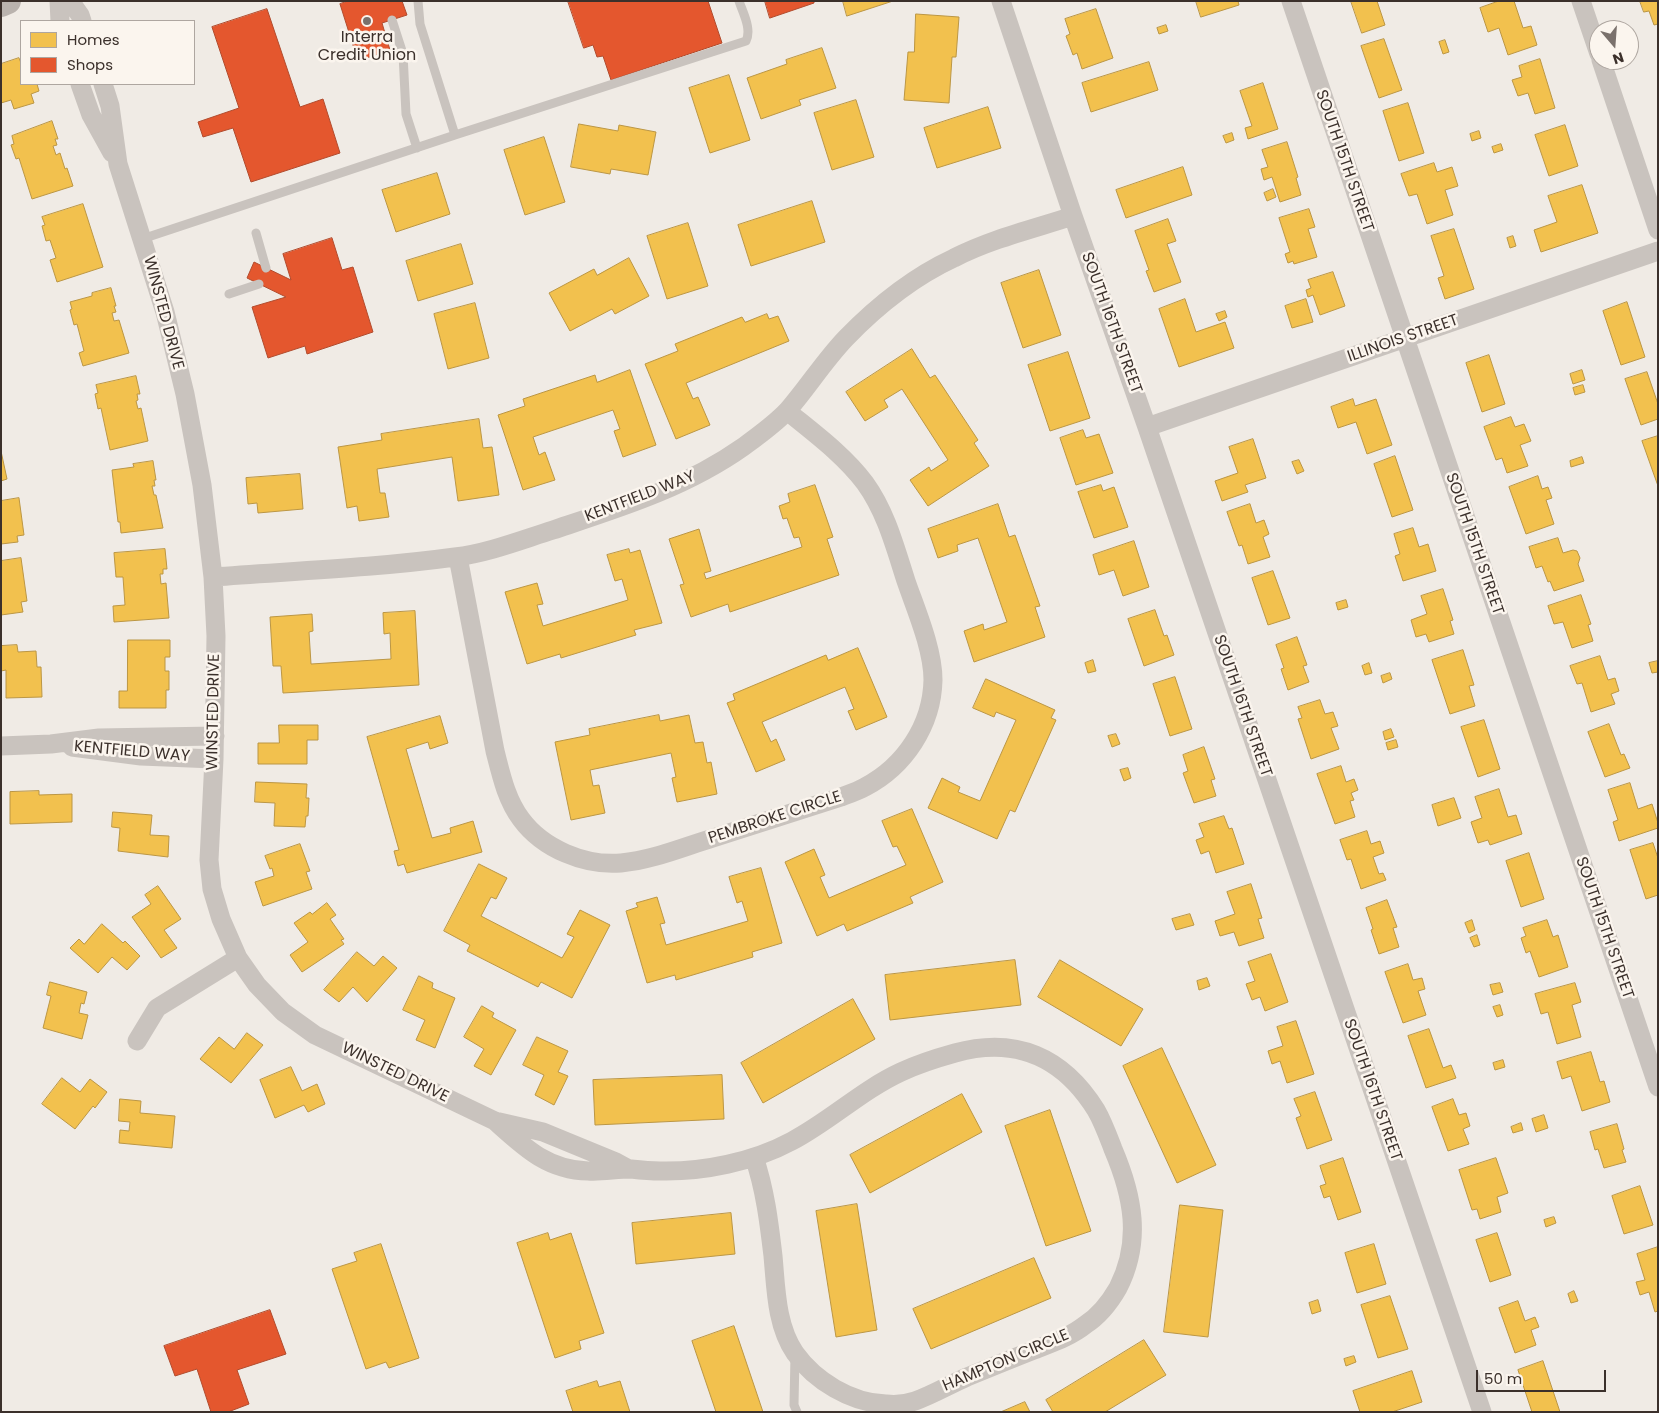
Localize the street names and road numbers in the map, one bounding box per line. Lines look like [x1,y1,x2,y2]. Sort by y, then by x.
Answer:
street label: SOUTH 15TH STREET [1311,88,1377,234]
street label: SOUTH 16TH STREET [1077,250,1145,396]
street label: WINSTED DRIVE [139,254,187,372]
street label: ILLINOIS STREET [1345,311,1461,367]
street label: KENTFIELD WAY [582,467,698,527]
street label: SOUTH 15TH STREET [1441,471,1507,617]
street label: SOUTH 16TH STREET [1209,632,1275,780]
street label: WINSTED DRIVE [203,654,225,770]
street label: KENTFIELD WAY [73,737,191,767]
street label: PEMBROKE CIRCLE [706,787,844,849]
street label: SOUTH 15TH STREET [1571,855,1637,1001]
street label: SOUTH 16TH STREET [1339,1016,1405,1164]
street label: WINSTED DRIVE [338,1039,452,1107]
street label: HAMPTON CIRCLE [940,1326,1072,1396]

